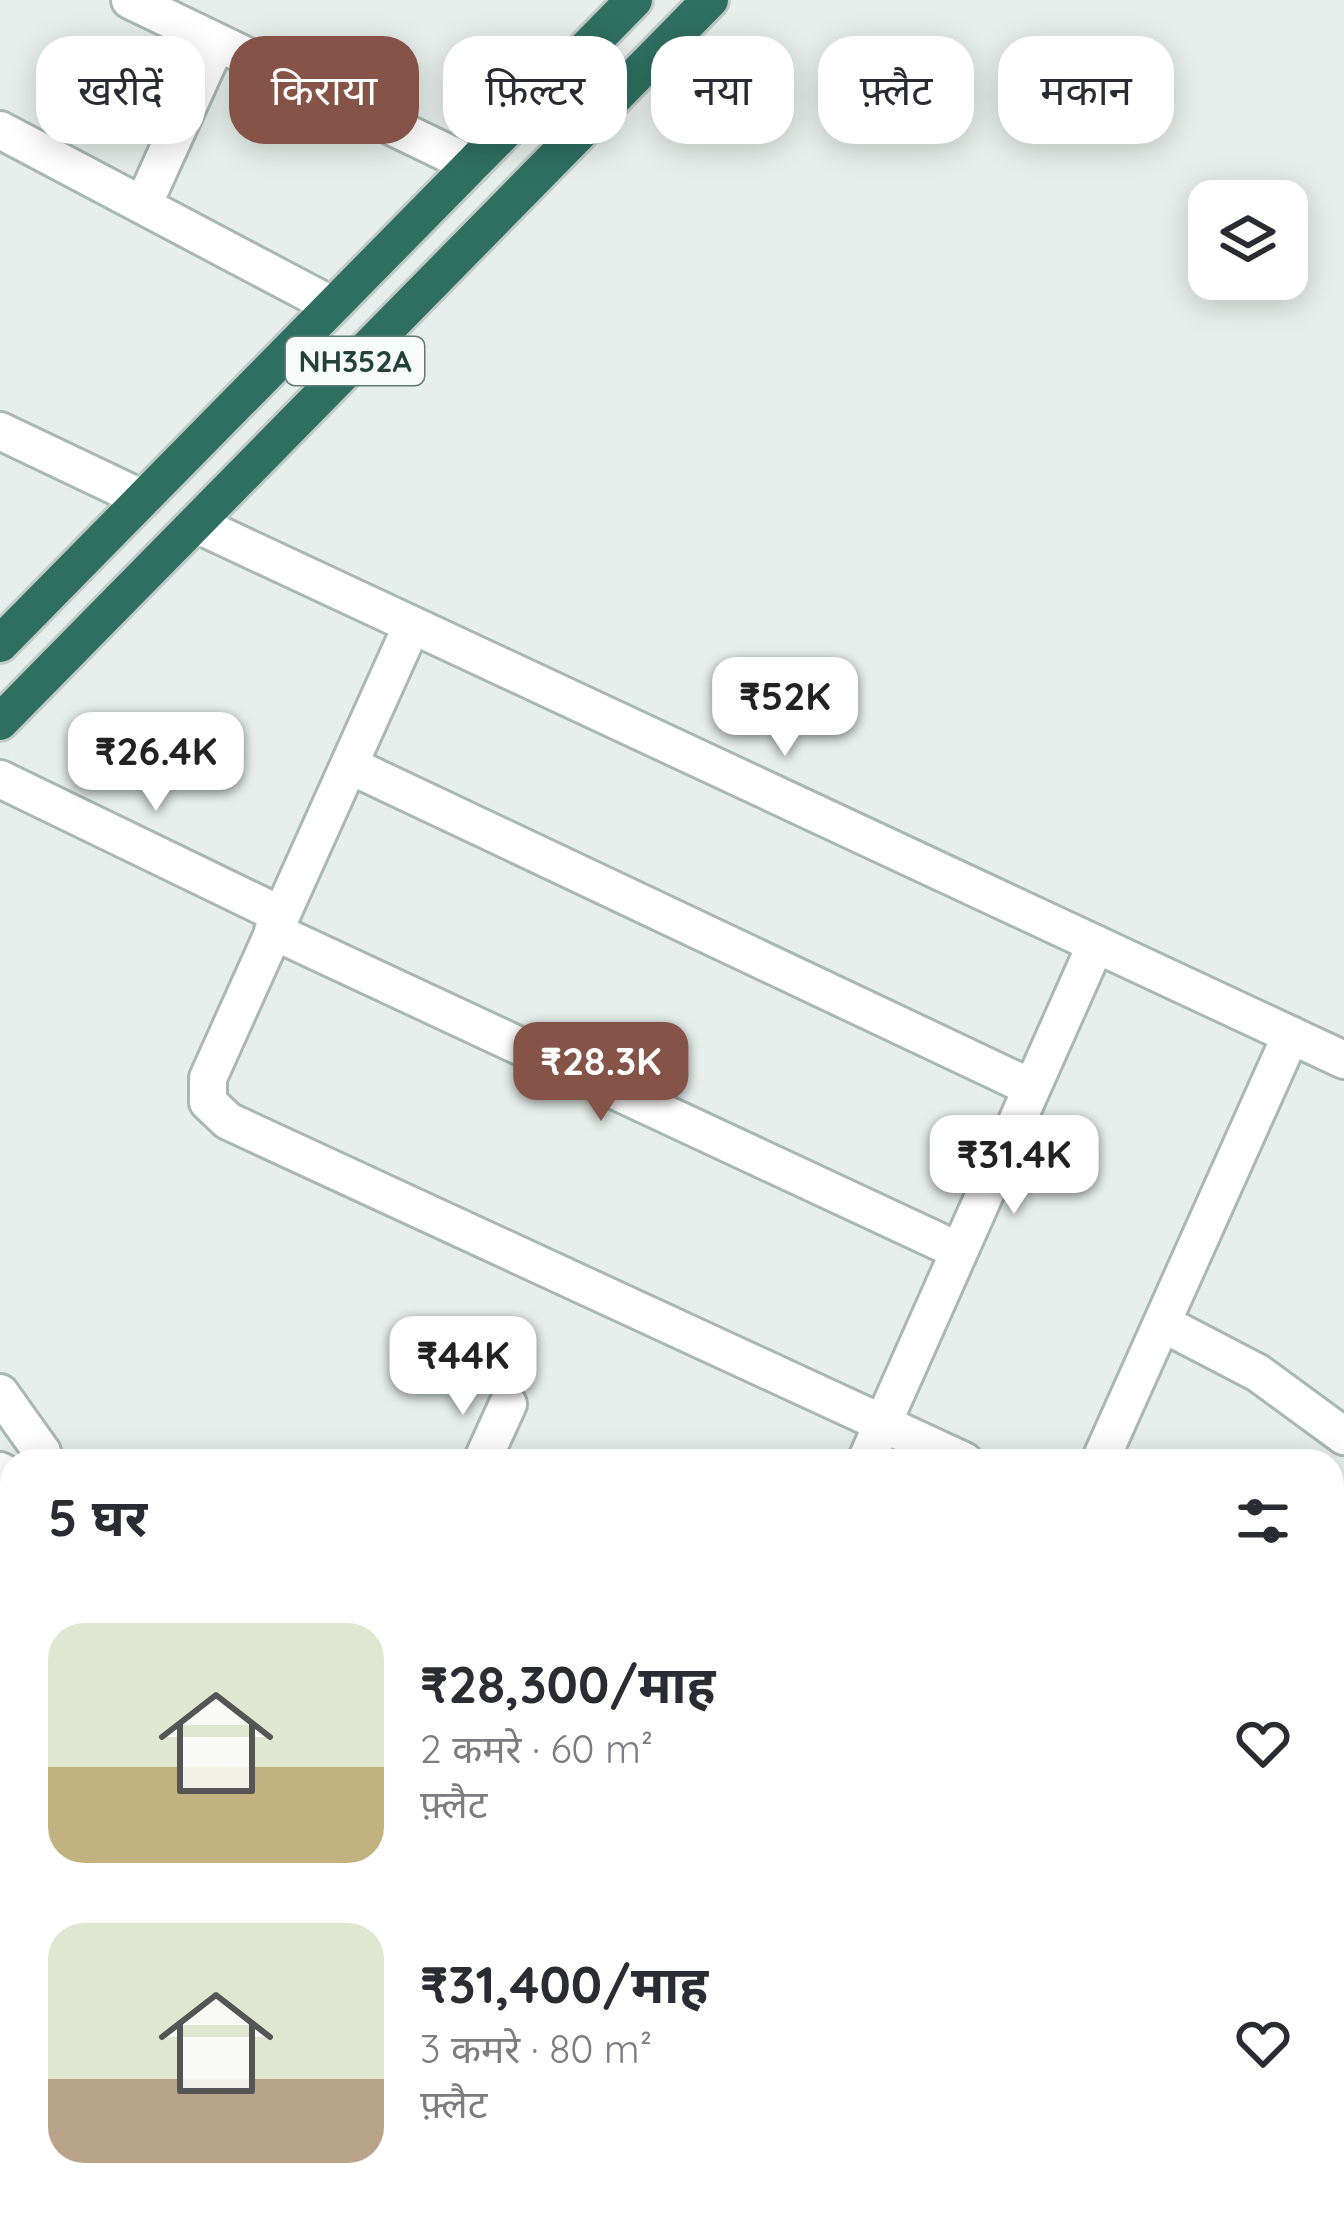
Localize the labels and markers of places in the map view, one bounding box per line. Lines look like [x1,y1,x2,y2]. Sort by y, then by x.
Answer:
pin: ₹52K [714,657,856,759]
pin: ₹26.4K [58,712,254,814]
pin: ₹28.3K [503,1022,699,1124]
pin: ₹31.4K [916,1115,1112,1217]
pin: ₹44K [392,1316,534,1418]

